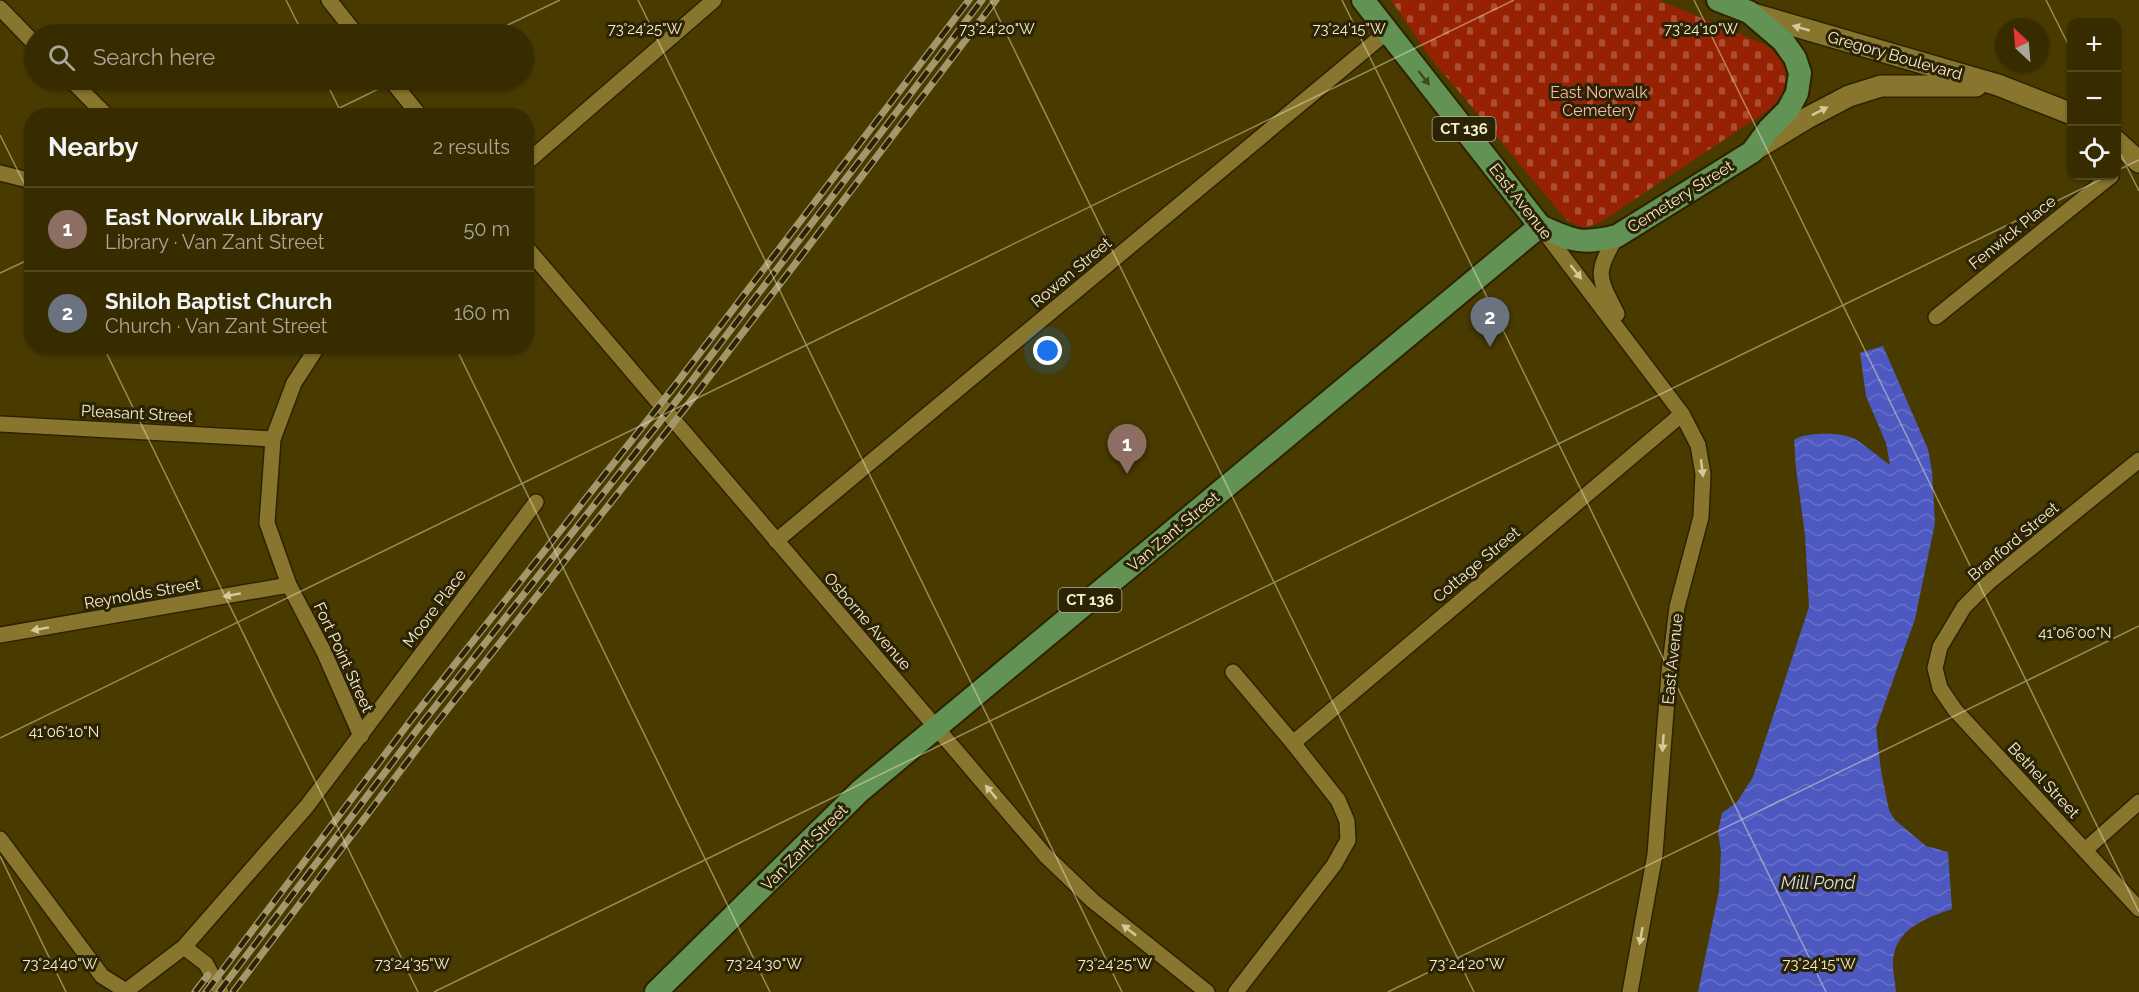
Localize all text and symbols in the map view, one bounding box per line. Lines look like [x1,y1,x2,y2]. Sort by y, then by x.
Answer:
north arrow [1995,18,2049,72]
map controls [2067,18,2121,180]
button: + [2067,18,2121,72]
text: 73°24'25"W [608,20,683,38]
text: 73°24'20"W [959,20,1035,38]
text: 73°24'15"W [1312,20,1386,38]
text: 73°24'10"W [1664,20,1738,38]
one-way arrow [1792,23,1810,32]
search box [24,24,534,90]
street label: Gregory Boulevard [1825,27,1964,84]
icon: search [45,41,78,74]
text: Search here [93,44,215,70]
one-way arrow [1418,70,1430,85]
button: − [2067,72,2121,126]
park label: East Norwalk Cemetery [1550,83,1648,120]
one-way arrow [1812,106,1829,116]
road number: CT 136 [1432,117,1496,141]
button: locate [2067,126,2121,180]
text: Nearby [48,132,138,162]
text: 2 results [433,135,510,159]
street label: Cemetery Street [1624,156,1737,237]
street label: East Avenue [1485,160,1556,243]
street label: Fenwick Place [1965,192,2060,273]
text: East Norwalk Library [105,204,323,230]
text: 1 [63,217,72,241]
text: 50 m [463,217,510,241]
text: Library · Van Zant Street [105,230,324,254]
street label: Rowan Street [1027,233,1116,311]
one-way arrow [1569,265,1581,280]
text: Shiloh Baptist Church [105,288,332,314]
pin: 2 [1470,298,1510,347]
text: 2 [62,301,73,325]
text: 160 m [454,301,510,325]
text: Church · Van Zant Street [105,314,327,338]
your location [1033,336,1062,365]
street label: Pleasant Street [81,401,194,426]
pin: 1 [1108,424,1146,474]
one-way arrow [1697,459,1706,478]
street label: Van Zant Street [1124,487,1224,575]
street label: Branford Street [1964,498,2063,585]
street label: Cottage Street [1429,522,1524,606]
street label: Moore Place [399,565,470,651]
street label: Osborne Avenue [820,569,915,674]
street label: Reynolds Street [83,574,202,613]
road number: CT 136 [1058,588,1122,612]
one-way arrow [222,591,241,600]
street label: Fort Point Street [310,599,378,716]
street label: East Avenue [1658,613,1687,705]
one-way arrow [30,624,49,633]
text: 41°06'00"N [2038,624,2112,642]
text: 41°06'10"N [29,723,99,741]
one-way arrow [1659,733,1668,752]
street label: Bethel Street [2004,739,2084,823]
one-way arrow [985,785,998,800]
street label: Van Zant Street [757,800,852,894]
water label: Mill Pond [1781,872,1856,893]
one-way arrow [1121,923,1137,936]
one-way arrow [1636,927,1645,946]
text: 73°24'40"W [23,955,98,973]
text: 73°24'35"W [375,955,450,973]
text: 73°24'30"W [726,955,802,973]
text: 73°24'25"W [1078,955,1153,973]
text: 73°24'20"W [1429,955,1505,973]
text: 73°24'15"W [1782,955,1856,973]

